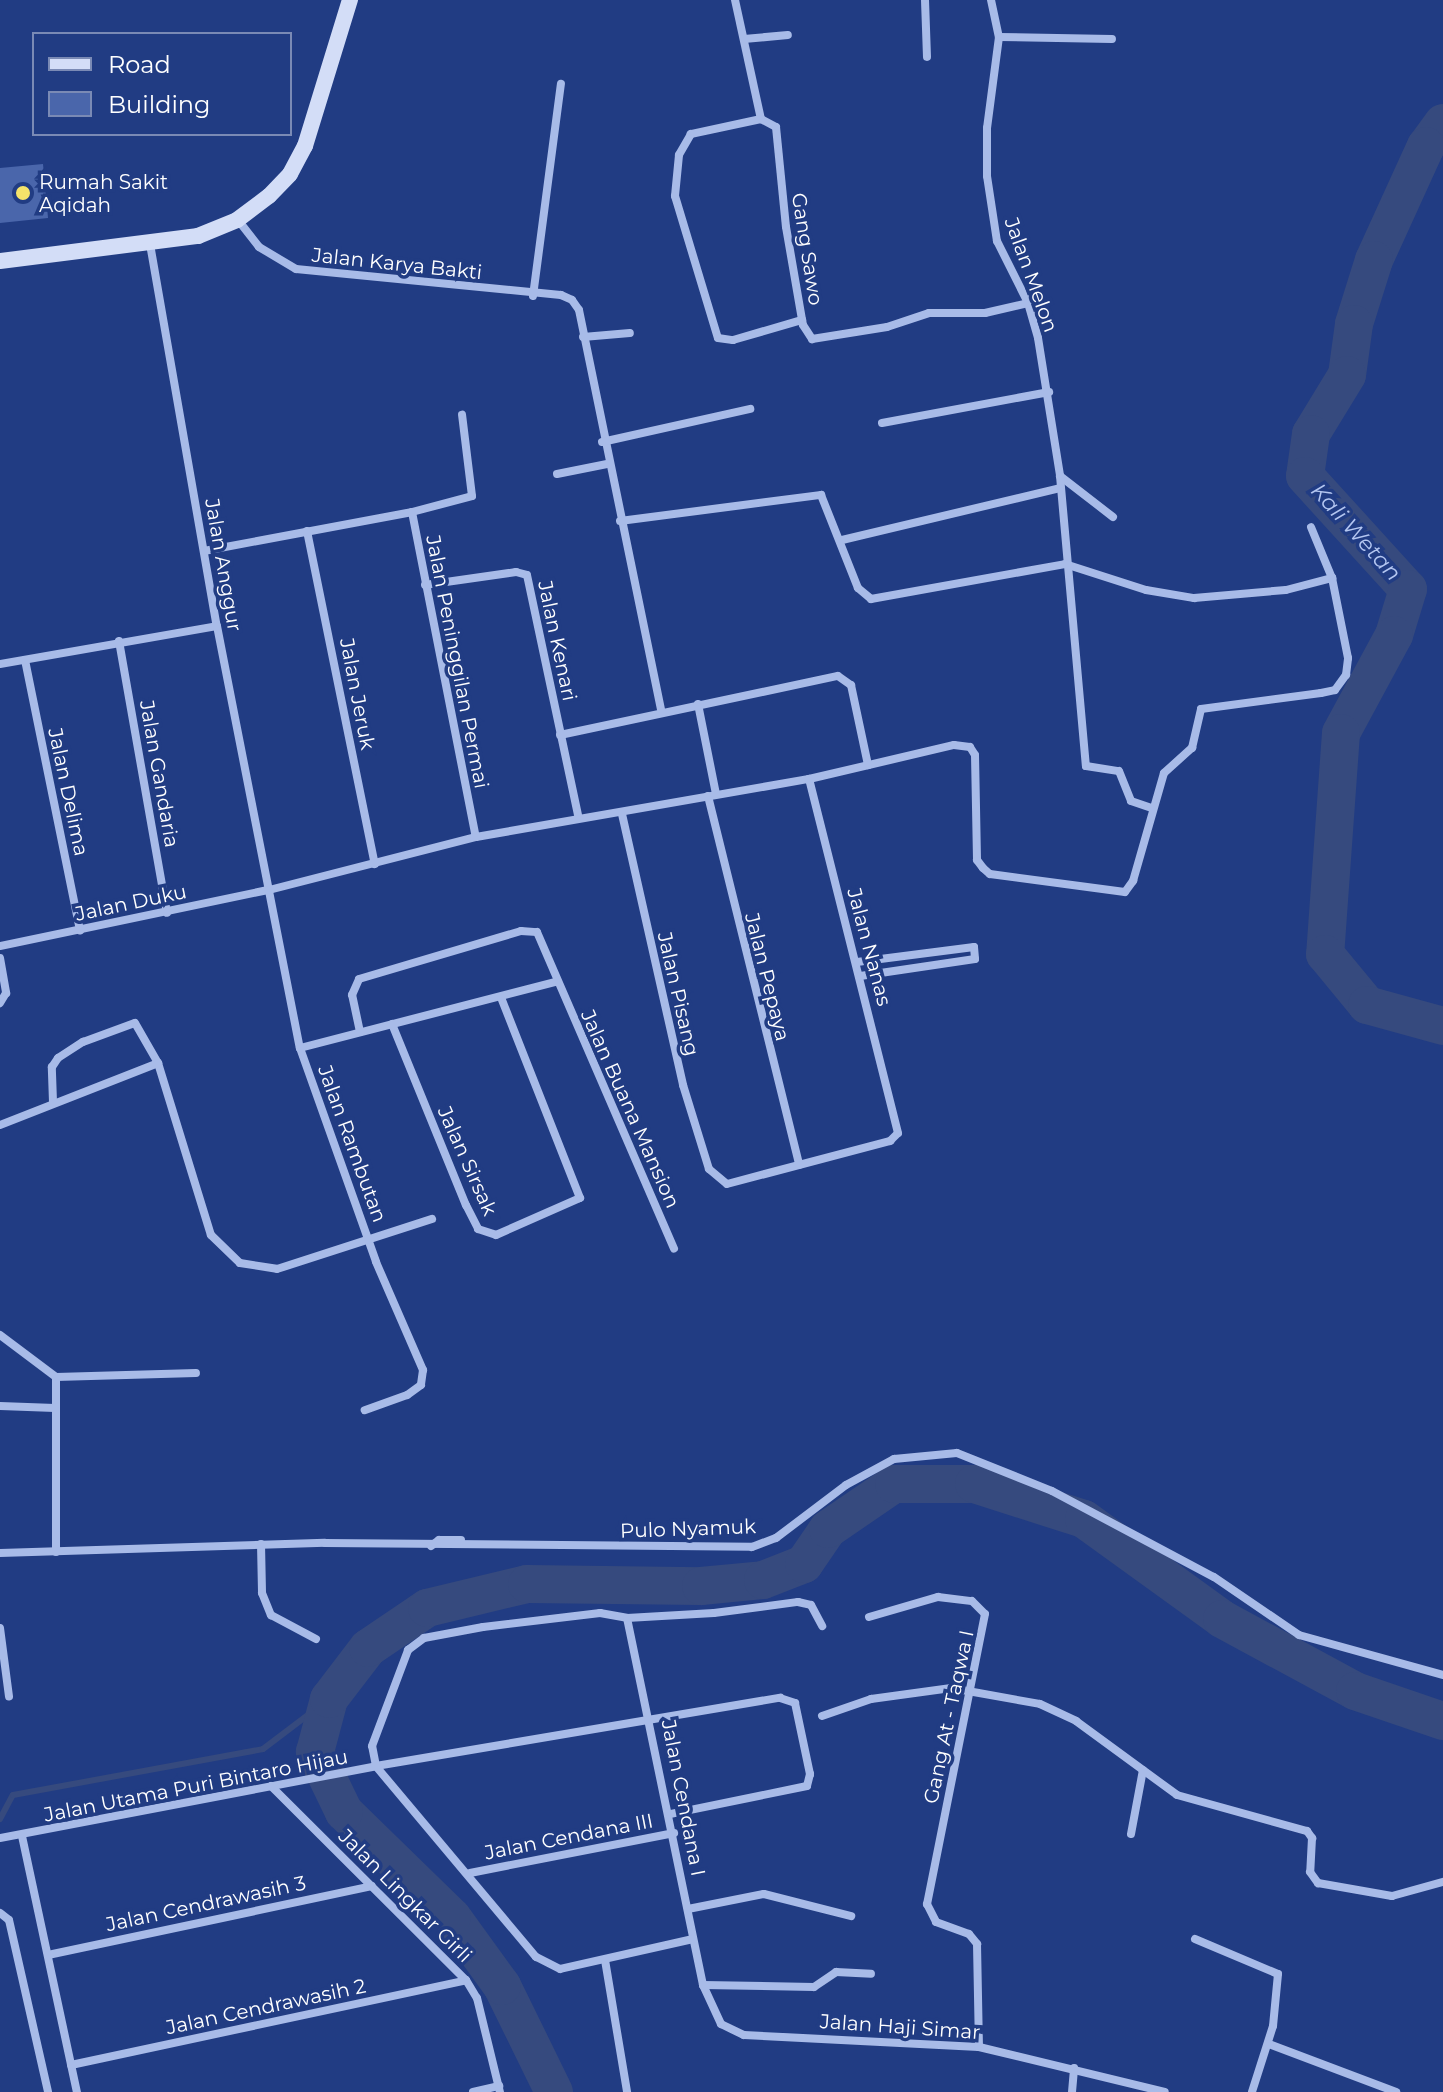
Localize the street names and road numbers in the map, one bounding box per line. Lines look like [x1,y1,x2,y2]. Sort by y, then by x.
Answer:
street label: Gang Sawo [786,191,828,307]
street label: Jalan Melon [999,214,1063,336]
street label: Jalan Karya Bakti [311,243,483,285]
street label: Jalan Anggur [200,497,246,633]
street label: Jalan Peninggilan Permai [421,533,493,791]
street label: Jalan Kenari [533,579,581,703]
street label: Jalan Jeruk [334,636,380,752]
street label: Jalan Gandaria [134,699,184,849]
street label: Jalan Delima [43,726,93,858]
street label: Jalan Duku [73,880,189,926]
street label: Jalan Nanas [842,886,896,1008]
street label: Jalan Pepaya [739,910,795,1044]
street label: Jalan Pisang [652,930,704,1058]
street label: Jalan Buana Mansion [575,1006,685,1212]
street label: Jalan Rambutan [312,1062,392,1226]
street label: Jalan Sirsak [432,1103,502,1219]
street label: Pulo Nyamuk [620,1515,756,1543]
street label: Gang At - Taqwa I [919,1628,979,1806]
street label: Jalan Cendana I [656,1718,710,1878]
street label: Jalan Utama Puri Bintaro Hijau [42,1745,350,1827]
street label: Jalan Cendana III [483,1809,655,1865]
street label: Jalan Lingkar Girli [333,1824,477,1968]
street label: Jalan Cendrawasih 3 [104,1871,308,1937]
street label: Jalan Cendrawasih 2 [164,1974,368,2040]
street label: Jalan Haji Simar [819,2009,981,2045]

